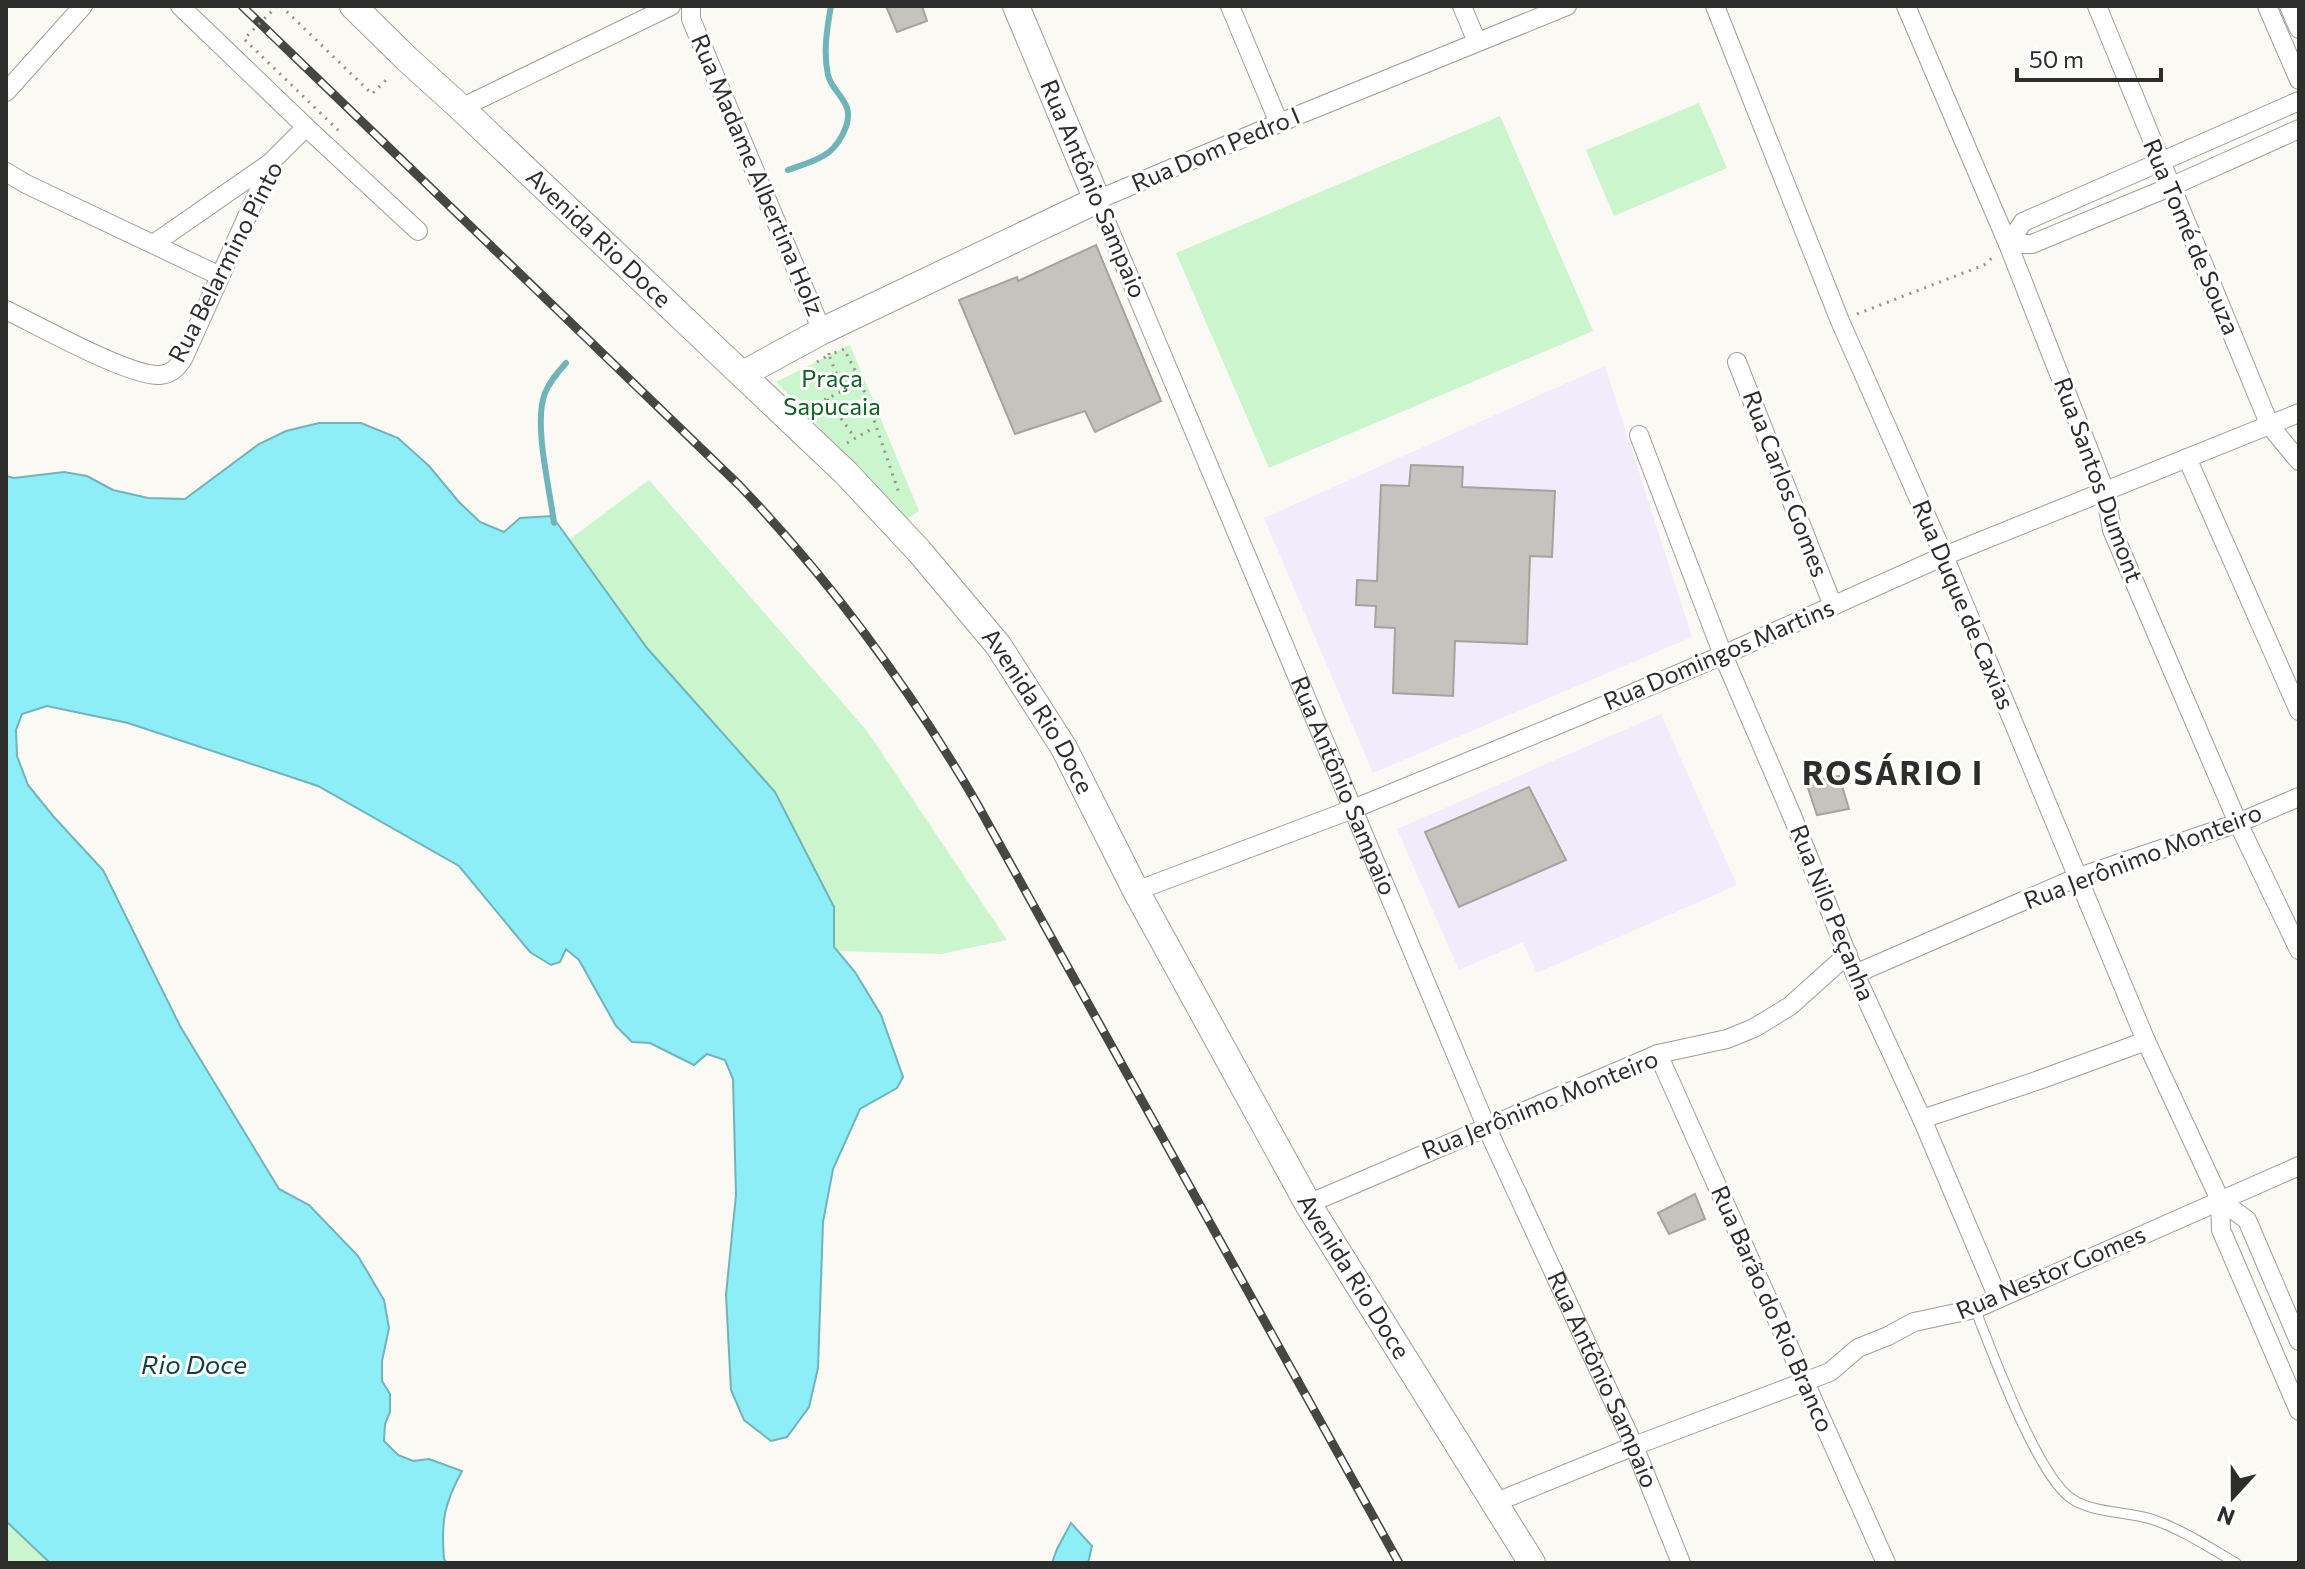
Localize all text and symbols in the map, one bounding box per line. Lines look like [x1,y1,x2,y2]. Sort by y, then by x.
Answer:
street label: Rua Madame Albertina Holz [686,29,831,319]
scale bar [2017,32,2161,82]
text: 50 m [2029,44,2084,73]
street label: Rua Antônio Sampaio [1035,75,1154,302]
street label: Rua Dom Pedro I [1127,100,1304,197]
street label: Rua Tomé de Souza [2138,134,2247,339]
street label: Rua Belarmino Pinto [161,156,288,367]
street label: Avenida Rio Doce [521,162,678,313]
park label: Praça Sapucaia [783,363,881,420]
street label: Rua Santos Dumont [2049,373,2150,586]
street label: Rua Carlos Gomes [1738,386,1835,581]
street label: Rua Duque de Caxias [1907,495,2022,714]
street label: Rua Domingos Martins [1599,592,1838,715]
street label: Avenida Rio Doce [977,622,1101,798]
street label: Rua Antônio Sampaio [1286,672,1403,899]
district label: ROSÁRIO I [1802,752,1984,792]
street label: Rua Jerônimo Monteiro [2019,797,2266,914]
street label: Rua Nilo Peçanha [1785,820,1882,1005]
street label: Rua Jerônimo Monteiro [1417,1043,1662,1164]
street label: Rua Barão do Rio Branco [1706,1181,1841,1436]
street label: Avenida Rio Doce [1292,1189,1417,1364]
street label: Rua Nestor Gomes [1951,1219,2149,1325]
street label: Rua Antônio Sampaio [1542,1266,1665,1492]
water label: Rio Doce [141,1348,247,1379]
north arrow [2193,1457,2273,1537]
text: N [2213,1501,2238,1532]

